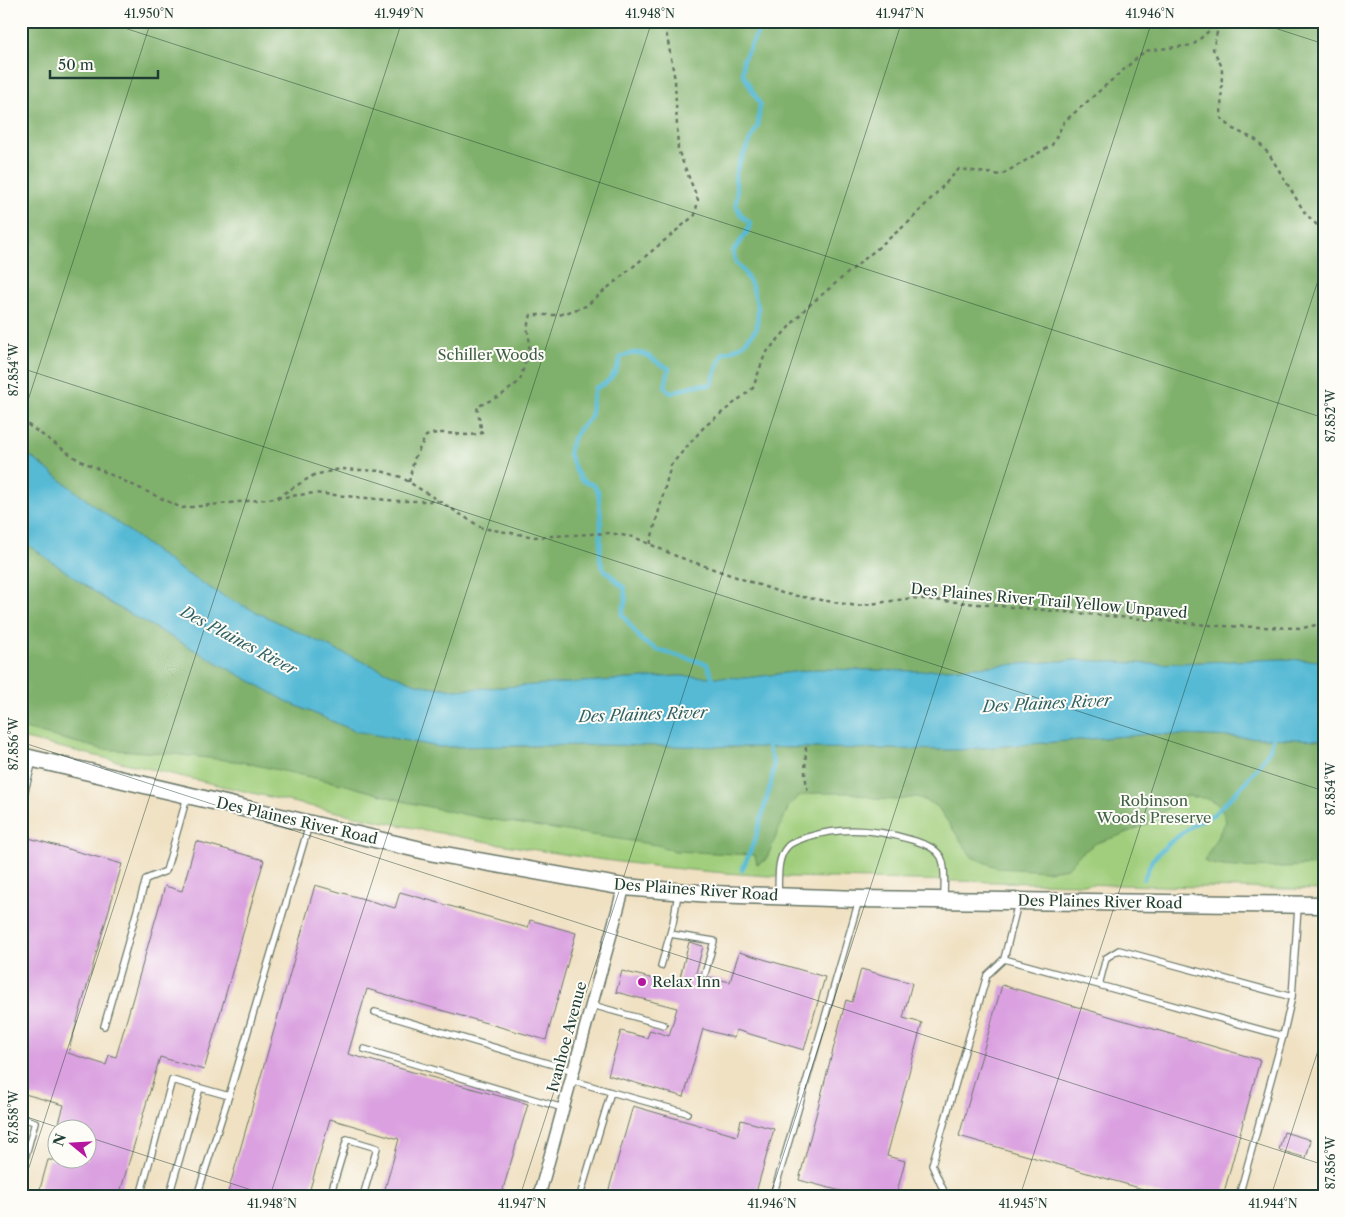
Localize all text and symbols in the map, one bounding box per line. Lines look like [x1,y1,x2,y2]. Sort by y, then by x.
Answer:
text: 41.950°N [124,6,174,21]
text: 41.949°N [374,6,424,21]
text: 41.948°N [625,6,675,21]
text: 41.947°N [876,6,924,21]
text: 41.946°N [1125,6,1175,21]
scale bar [50,48,158,80]
text: 50 m [58,55,94,74]
text: 87.854°W [6,343,21,397]
park label: Schiller Woods [438,345,544,364]
text: 87.852°W [1323,389,1338,443]
street label: Des Plaines River Trail Yellow Unpaved [910,579,1188,622]
water label: Des Plaines River [176,600,302,680]
water label: Des Plaines River [980,690,1114,716]
water label: Des Plaines River [576,702,709,726]
text: 87.856°W [6,717,21,771]
text: 87.854°W [1323,762,1338,816]
park label: Robinson Woods Preserve [1096,791,1212,827]
street label: Des Plaines River Road [215,793,380,848]
street label: Des Plaines River Road [613,874,779,905]
street label: Des Plaines River Road [1017,891,1183,912]
place label: Relax Inn [652,972,721,991]
marker: Relax Inn [636,976,648,988]
street label: Ivanhoe Avenue [543,979,590,1094]
text: 87.858°W [6,1089,21,1144]
north arrow [48,1120,98,1170]
text: N [49,1131,70,1149]
text: 87.856°W [1323,1136,1338,1190]
text: 41.948°N [247,1196,297,1211]
text: 41.947°N [498,1196,546,1211]
text: 41.946°N [747,1196,797,1211]
text: 41.945°N [998,1196,1048,1211]
text: 41.944°N [1248,1196,1298,1211]

